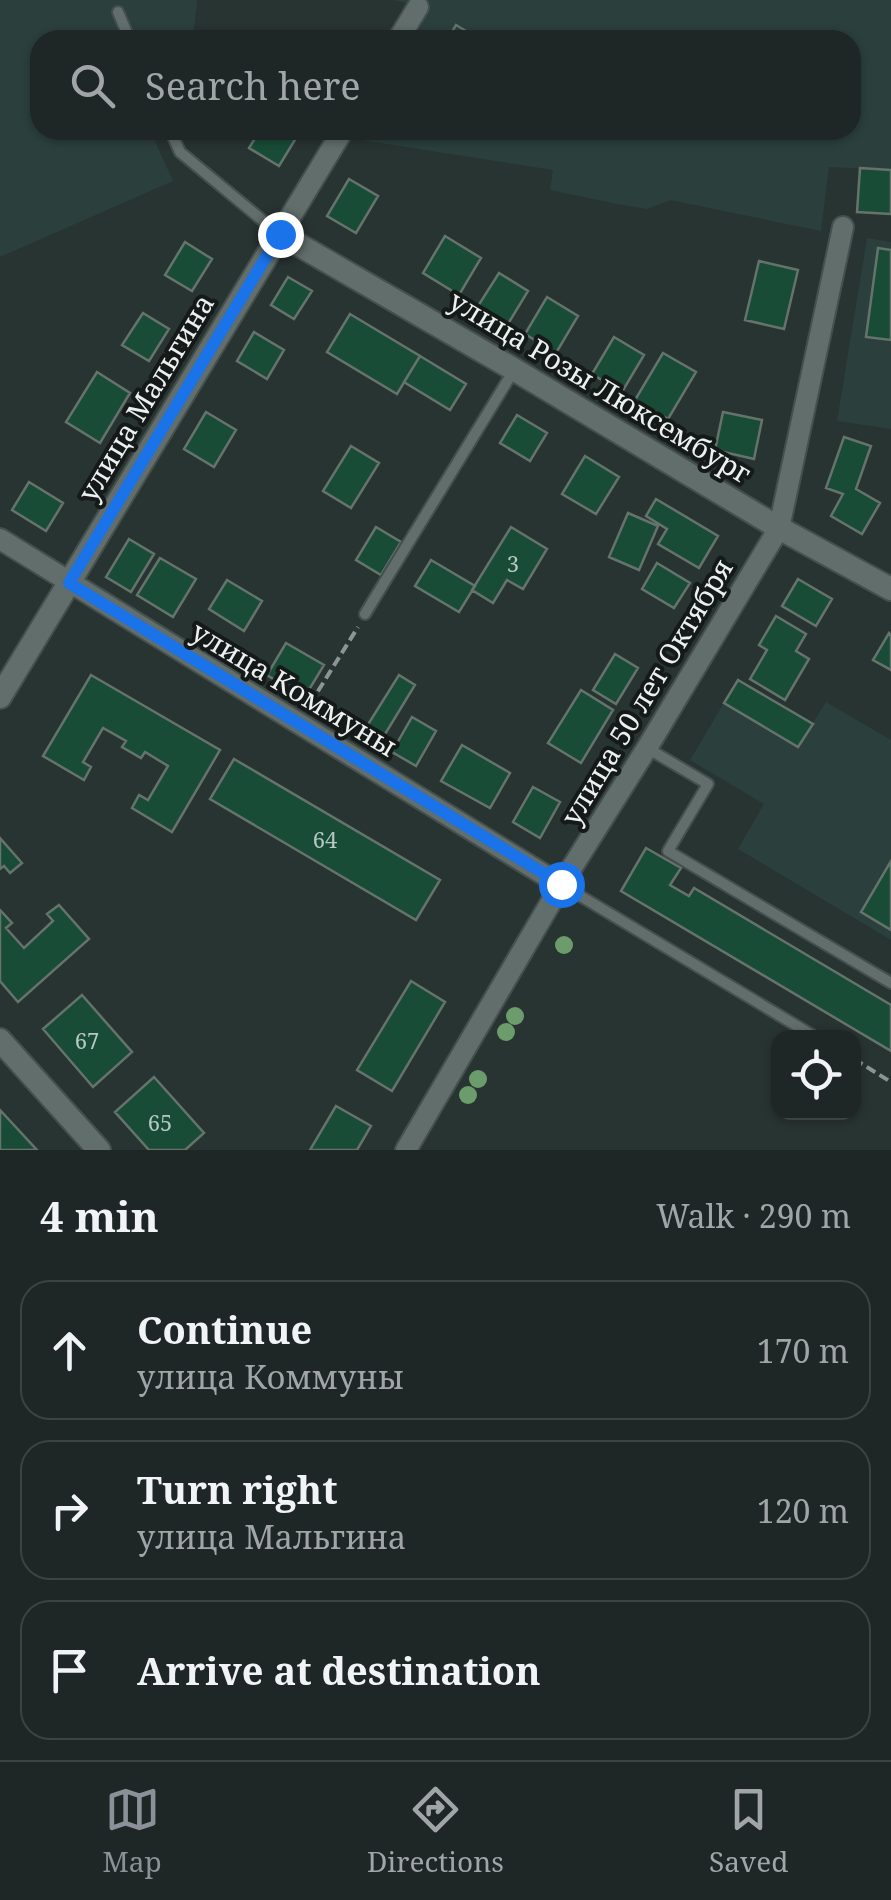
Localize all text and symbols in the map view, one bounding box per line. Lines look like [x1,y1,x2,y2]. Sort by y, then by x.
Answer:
search box [30,30,861,140]
icon: search [65,58,120,113]
text: Search here [145,59,361,111]
route end [258,212,304,258]
street label: улица Розы Люксембург [442,281,759,492]
street label: улица Мальгина [68,287,222,508]
house number: 3 [507,548,519,578]
street label: улица 50 лет Октября [551,551,741,832]
street label: улица Коммуны [185,612,404,765]
house number: 64 [313,824,337,854]
route start [539,862,585,908]
house number: 67 [75,1025,99,1055]
map controls [771,1030,861,1120]
button: locate [771,1030,861,1120]
house number: 65 [148,1107,172,1137]
text: 4 min [40,1187,159,1244]
text: Walk · 290 m [656,1194,851,1237]
text: Continue [137,1303,312,1355]
icon: ahead [42,1323,97,1378]
text: 170 m [757,1329,849,1372]
text: улица Коммуны [137,1355,404,1398]
text: Turn right [137,1463,338,1515]
icon: right [42,1483,97,1538]
text: 120 m [757,1489,849,1532]
text: улица Мальгина [137,1515,406,1558]
icon: arrive [42,1643,97,1698]
text: Arrive at destination [137,1644,541,1696]
tab: Map [103,1782,162,1880]
tab: Directions [367,1782,504,1880]
tab: Saved [709,1782,788,1880]

